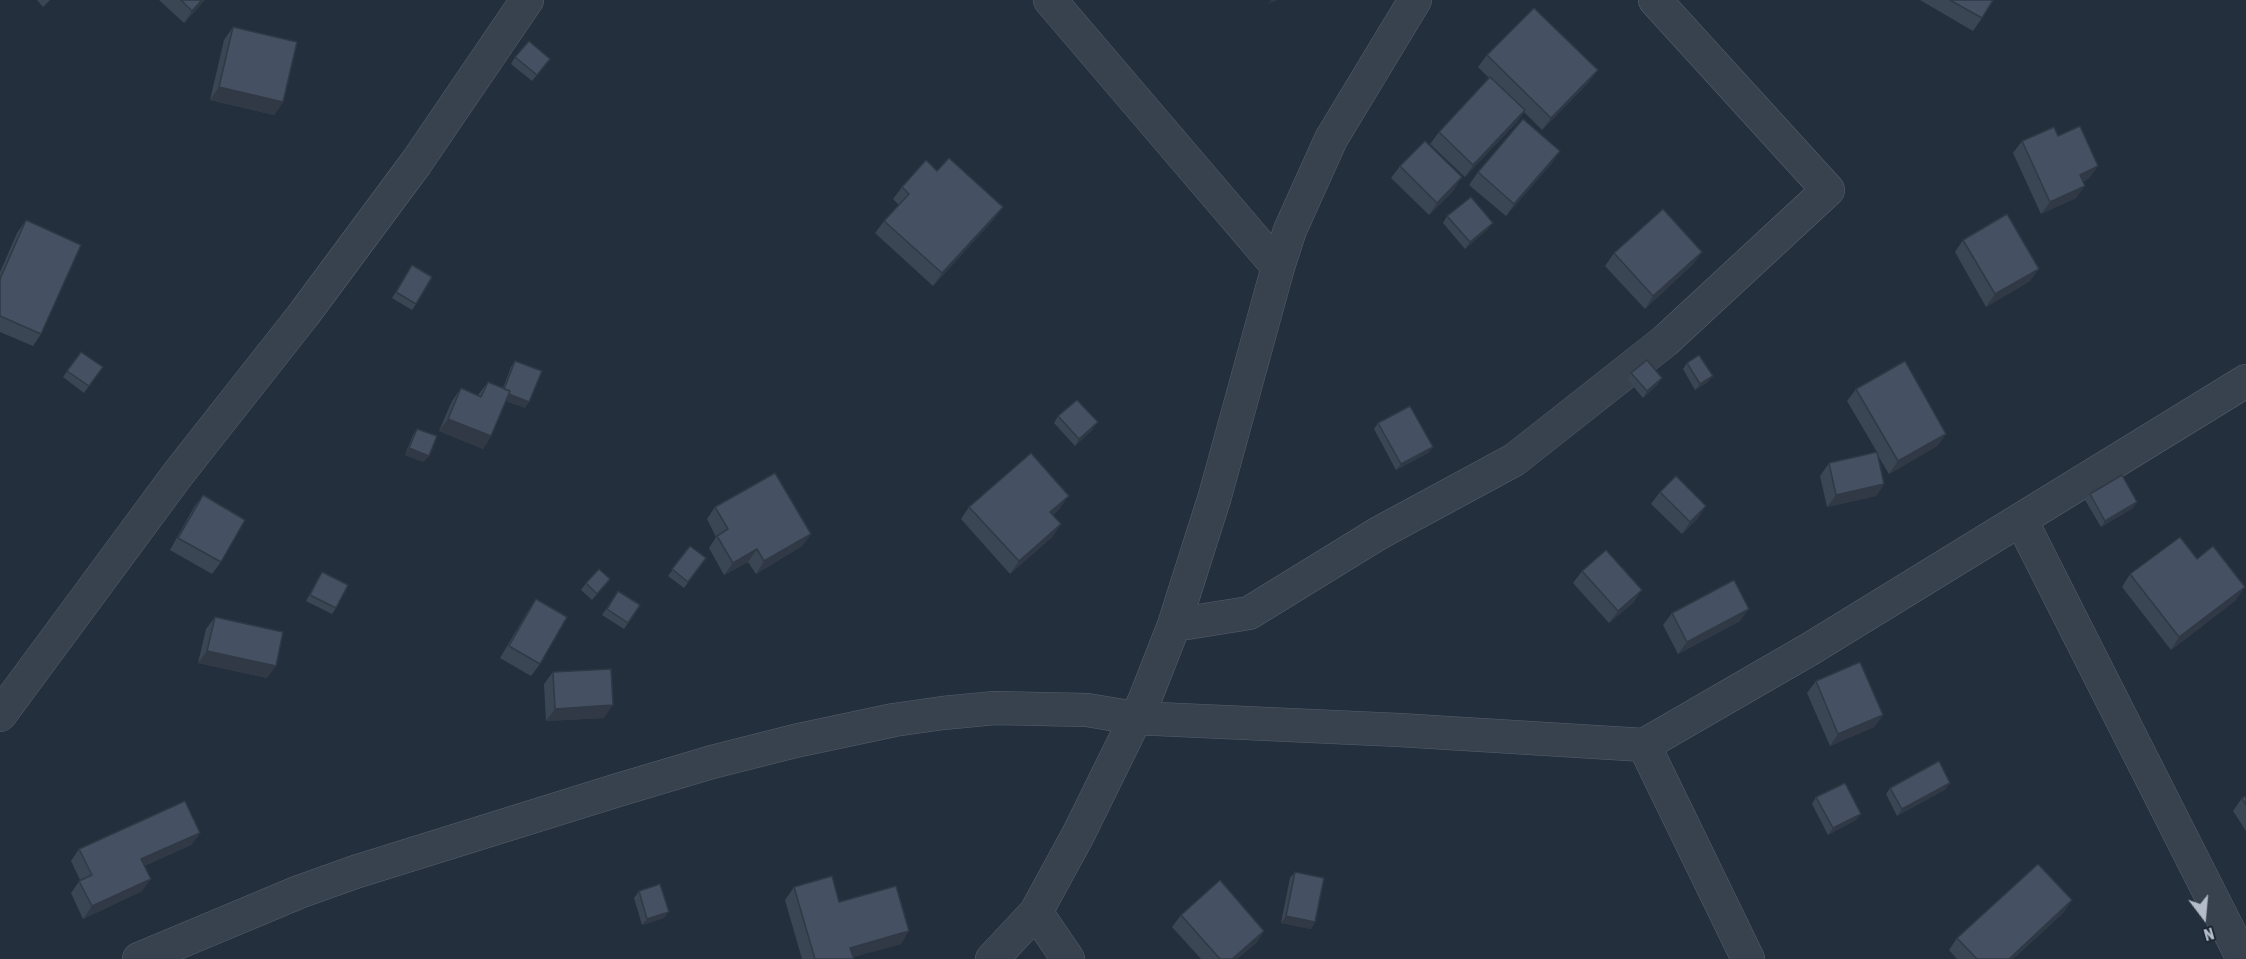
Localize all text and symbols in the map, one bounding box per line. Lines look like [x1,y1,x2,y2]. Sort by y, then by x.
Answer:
north arrow [2174,887,2234,947]
text: N [2202,924,2216,944]

